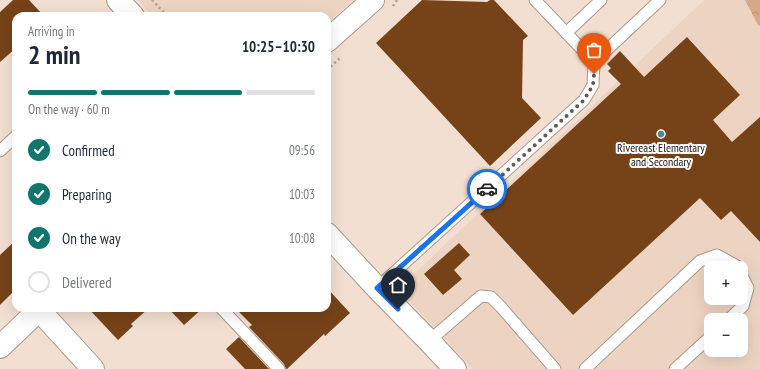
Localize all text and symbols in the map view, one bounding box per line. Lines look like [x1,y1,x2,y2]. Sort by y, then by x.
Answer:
text: Arriving in [28,23,75,40]
pin [577,33,611,74]
text: 10:25–10:30 [242,37,315,56]
text: 2 min [28,38,81,71]
icon: bag [583,39,605,61]
text: On the way · 60 m [28,101,110,118]
marker: Rivereast Elementary and Secondary [656,129,666,139]
icon: check [28,139,50,161]
place label: Rivereast Elementary and Secondary [617,140,705,169]
text: Confirmed [62,141,115,160]
text: 09:56 [289,142,315,159]
courier [467,169,507,209]
icon: car [476,178,498,200]
icon: check [28,183,50,205]
text: Preparing [62,185,112,204]
text: 10:03 [289,186,315,203]
icon: check [28,227,50,249]
text: On the way [62,229,121,248]
text: 10:08 [289,230,315,247]
map controls [704,261,748,357]
button: + [704,261,748,305]
pin [381,268,415,309]
text: Delivered [62,273,112,292]
icon: home [387,274,409,296]
button: − [704,313,748,357]

